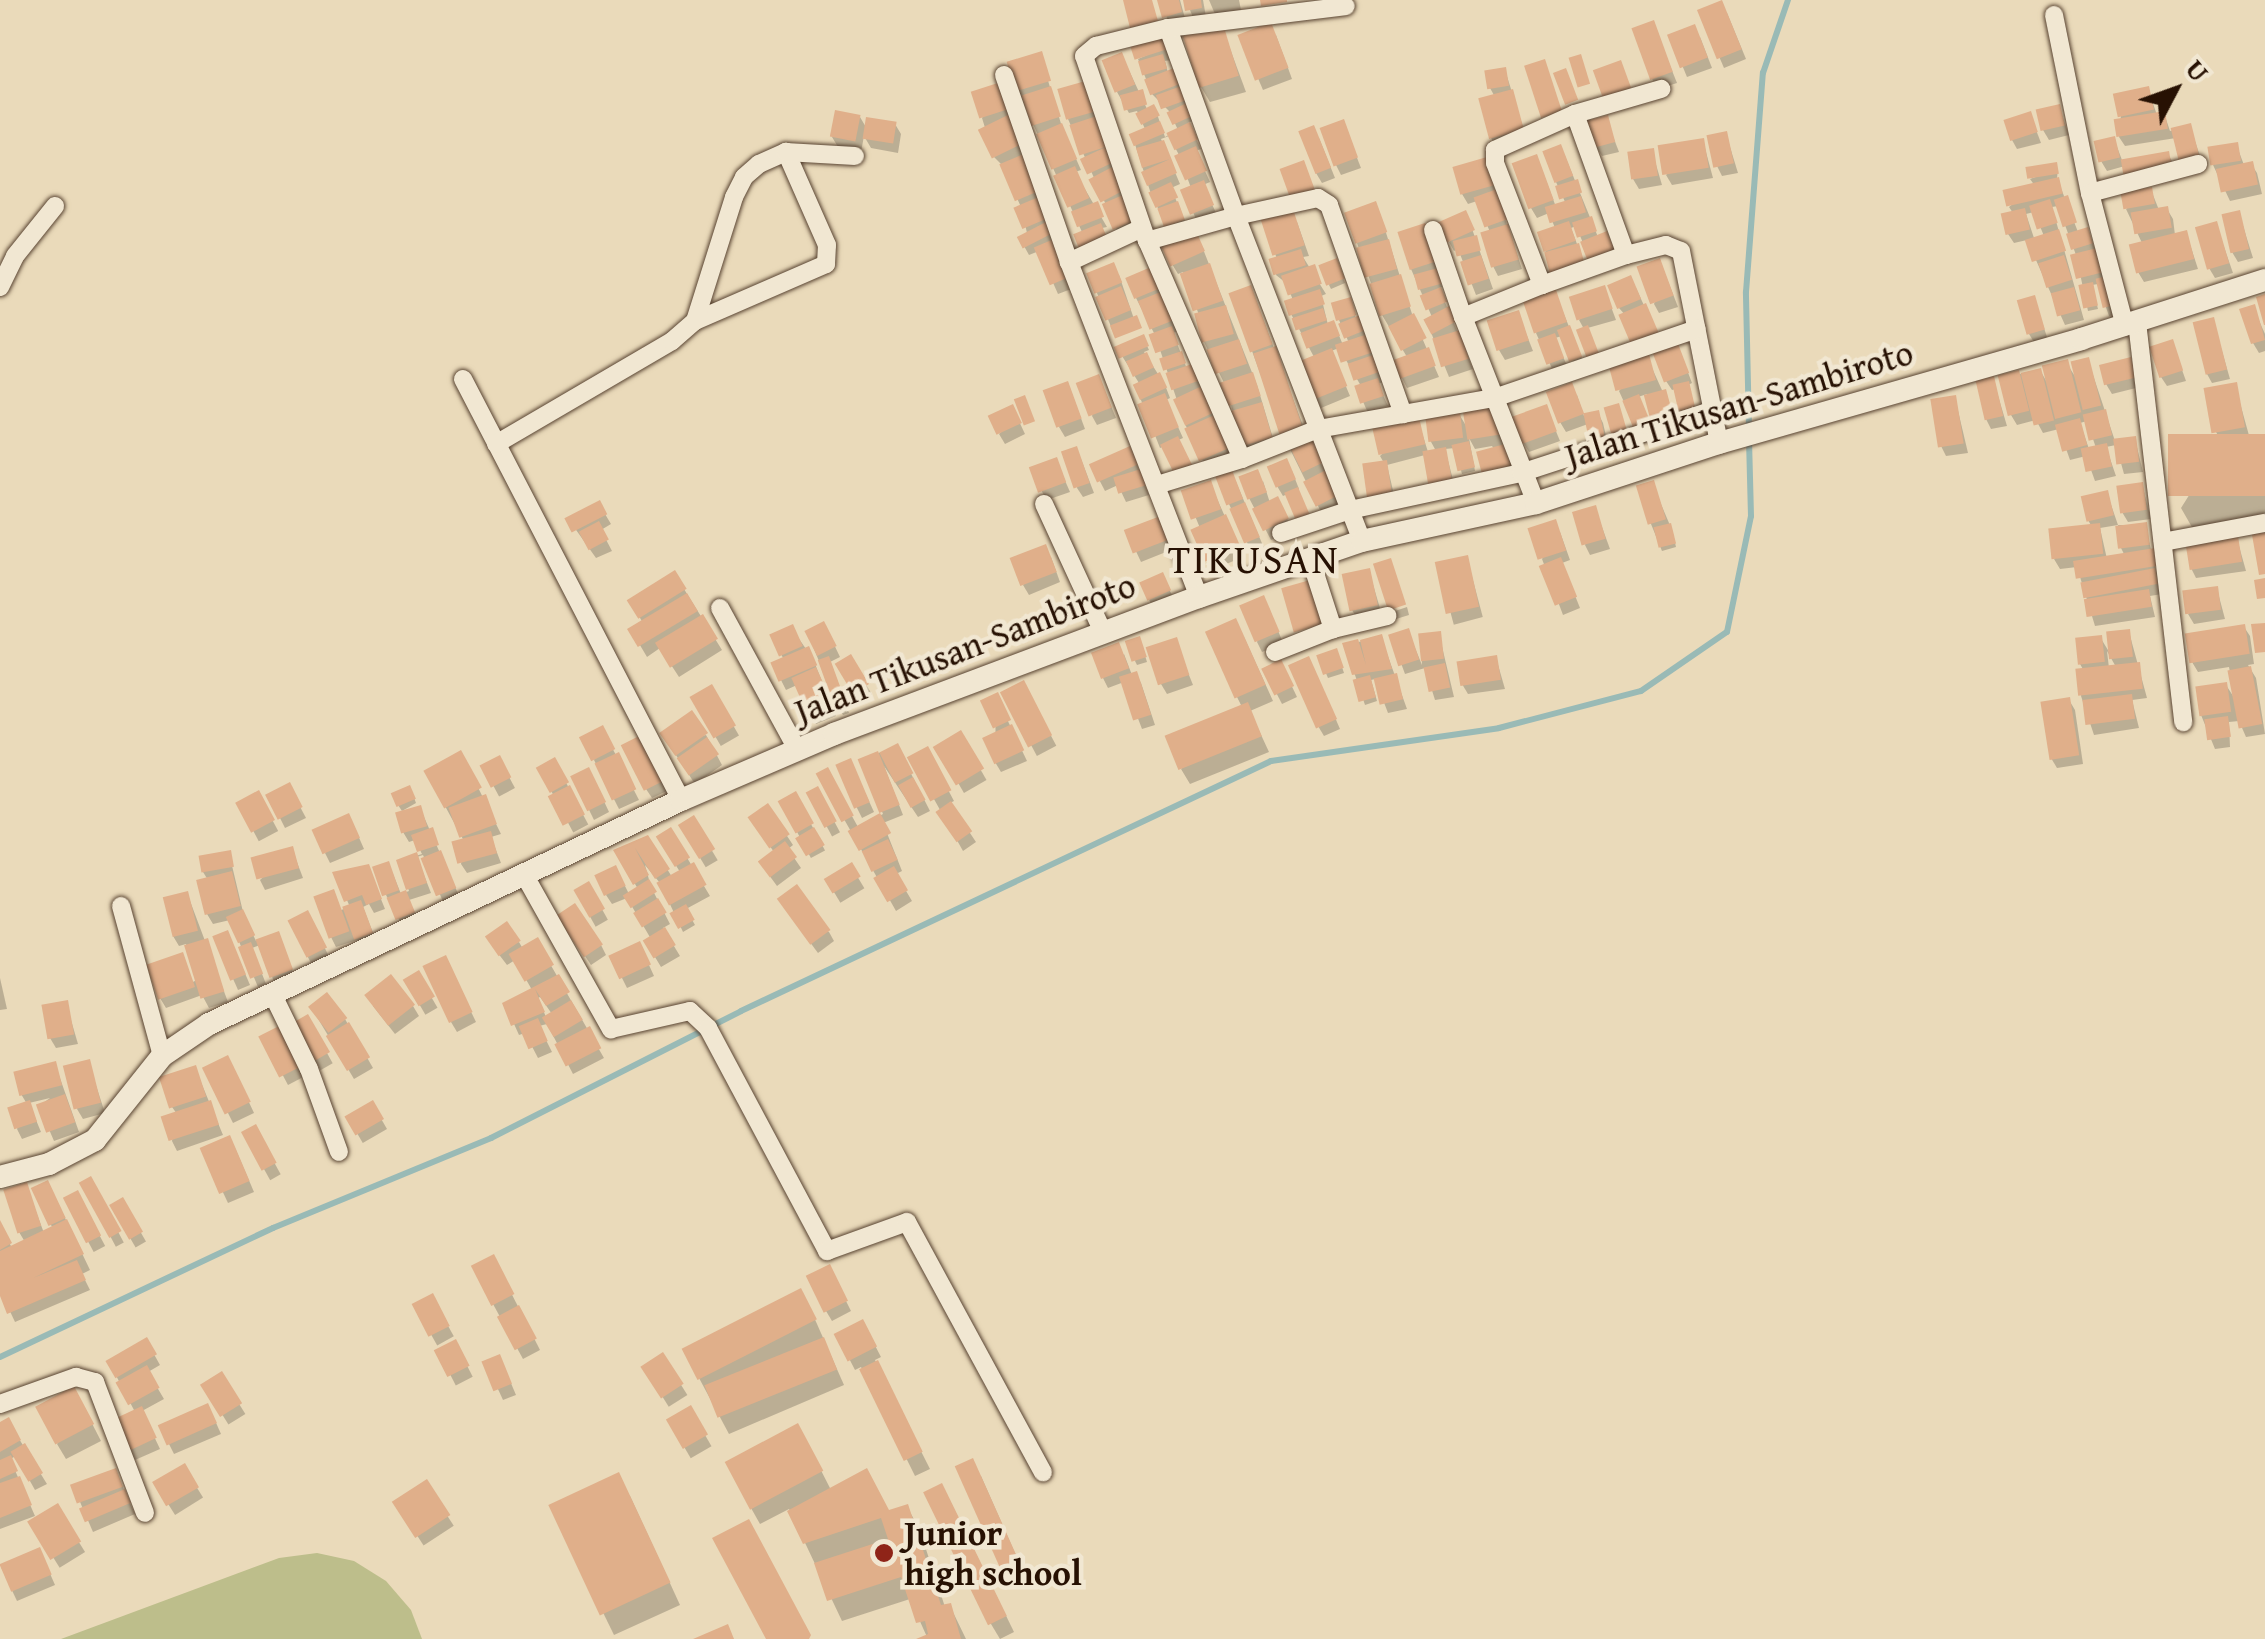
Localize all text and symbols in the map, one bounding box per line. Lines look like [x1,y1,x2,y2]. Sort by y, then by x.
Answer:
north arrow [2125,40,2225,140]
text: U [2176,49,2220,91]
street label: Jalan Tikusan-Sambiroto [1560,331,1918,477]
district label: TIKUSAN [1168,535,1340,583]
street label: Jalan Tikusan-Sambiroto [789,564,1141,732]
place label: Junior high school [904,1512,1082,1594]
marker: Junior high school [873,1542,895,1564]

